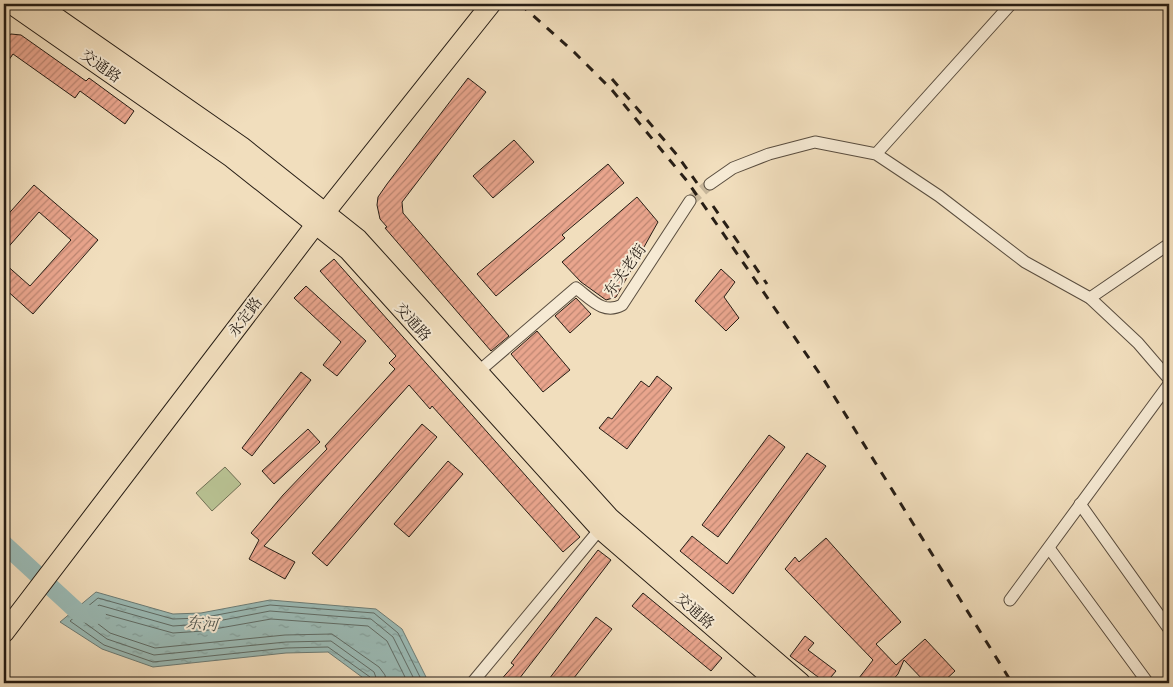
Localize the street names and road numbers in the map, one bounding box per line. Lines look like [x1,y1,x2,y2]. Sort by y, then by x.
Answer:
street label: 交通路 [77,46,125,86]
street label: 东关老街 [600,240,650,300]
street label: 永定路 [224,294,266,340]
street label: 交通路 [391,299,435,345]
street label: 交通路 [672,589,718,633]

